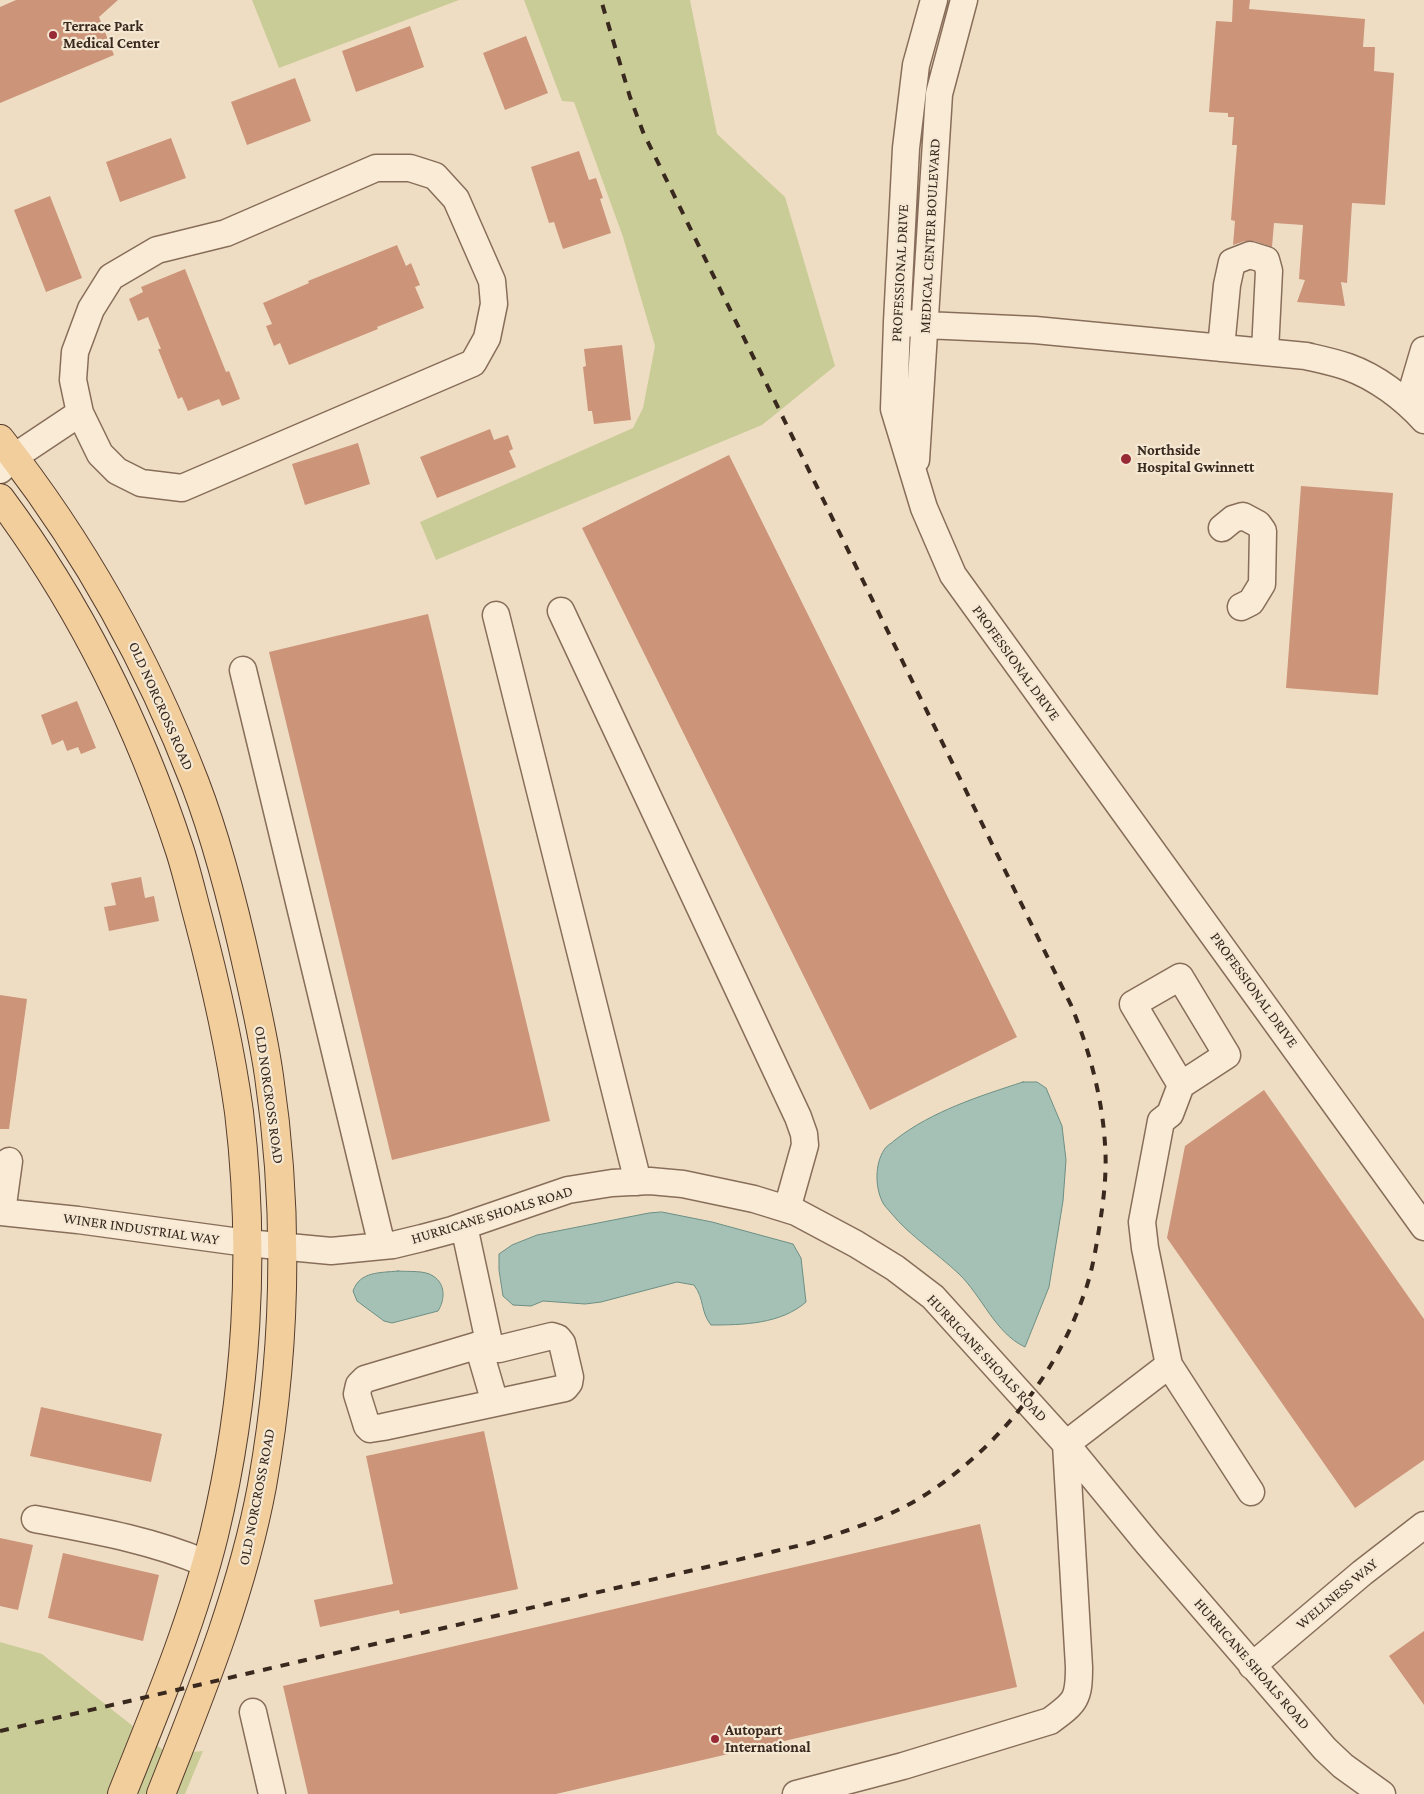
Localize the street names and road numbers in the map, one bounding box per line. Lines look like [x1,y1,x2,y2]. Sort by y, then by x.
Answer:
street label: MEDICAL CENTER BOULEVARD [916,138,944,334]
street label: PROFESSIONAL DRIVE [887,204,913,342]
street label: PROFESSIONAL DRIVE [968,602,1064,724]
street label: OLD NORCROSS ROAD [125,639,197,773]
street label: PROFESSIONAL DRIVE [1206,929,1302,1051]
street label: OLD NORCROSS ROAD [250,1025,288,1165]
street label: HURRICANE SHOALS ROAD [409,1182,575,1248]
street label: WINER INDUSTRIAL WAY [62,1209,220,1249]
street label: HURRICANE SHOALS ROAD [923,1290,1051,1426]
street label: OLD NORCROSS ROAD [235,1427,279,1567]
street label: WELLNESS WAY [1293,1555,1381,1633]
street label: HURRICANE SHOALS ROAD [1190,1595,1314,1733]

